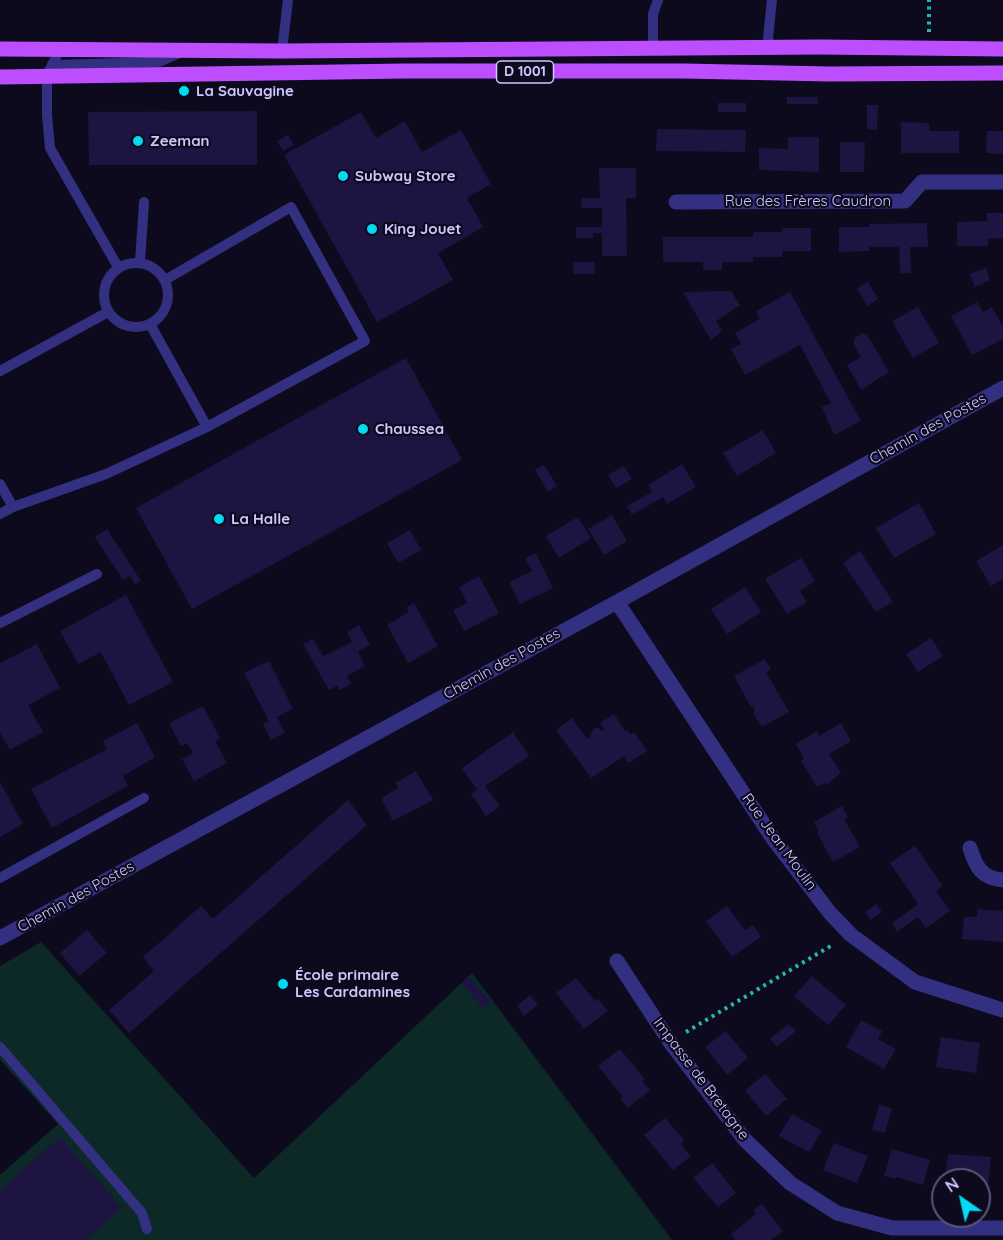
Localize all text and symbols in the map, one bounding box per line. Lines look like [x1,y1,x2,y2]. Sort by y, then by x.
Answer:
road number: D 1001 [496,61,554,83]
place label: La Sauvagine [196,82,294,100]
marker: La Sauvagine [177,84,191,98]
place label: Zeeman [150,132,210,150]
marker: Zeeman [131,134,145,148]
place label: Subway Store [355,167,456,185]
marker: Subway Store [336,169,350,183]
street label: Rue des Frères Caudron [725,192,891,210]
place label: King Jouet [384,220,462,238]
marker: King Jouet [365,222,379,236]
street label: Chemin des Postes [867,389,989,469]
place label: Chaussea [375,420,444,438]
marker: Chaussea [356,422,370,436]
place label: La Halle [231,510,290,528]
marker: La Halle [212,512,226,526]
street label: Chemin des Postes [441,624,563,704]
street label: Rue Jean Moulin [738,790,820,894]
street label: Chemin des Postes [15,857,137,937]
place label: École primaire Les Cardamines [295,966,410,1001]
marker: École primaire Les Cardamines [276,977,290,991]
street label: Impasse de Bretagne [649,1014,753,1144]
north arrow [931,1168,991,1228]
text: N [942,1173,963,1196]

